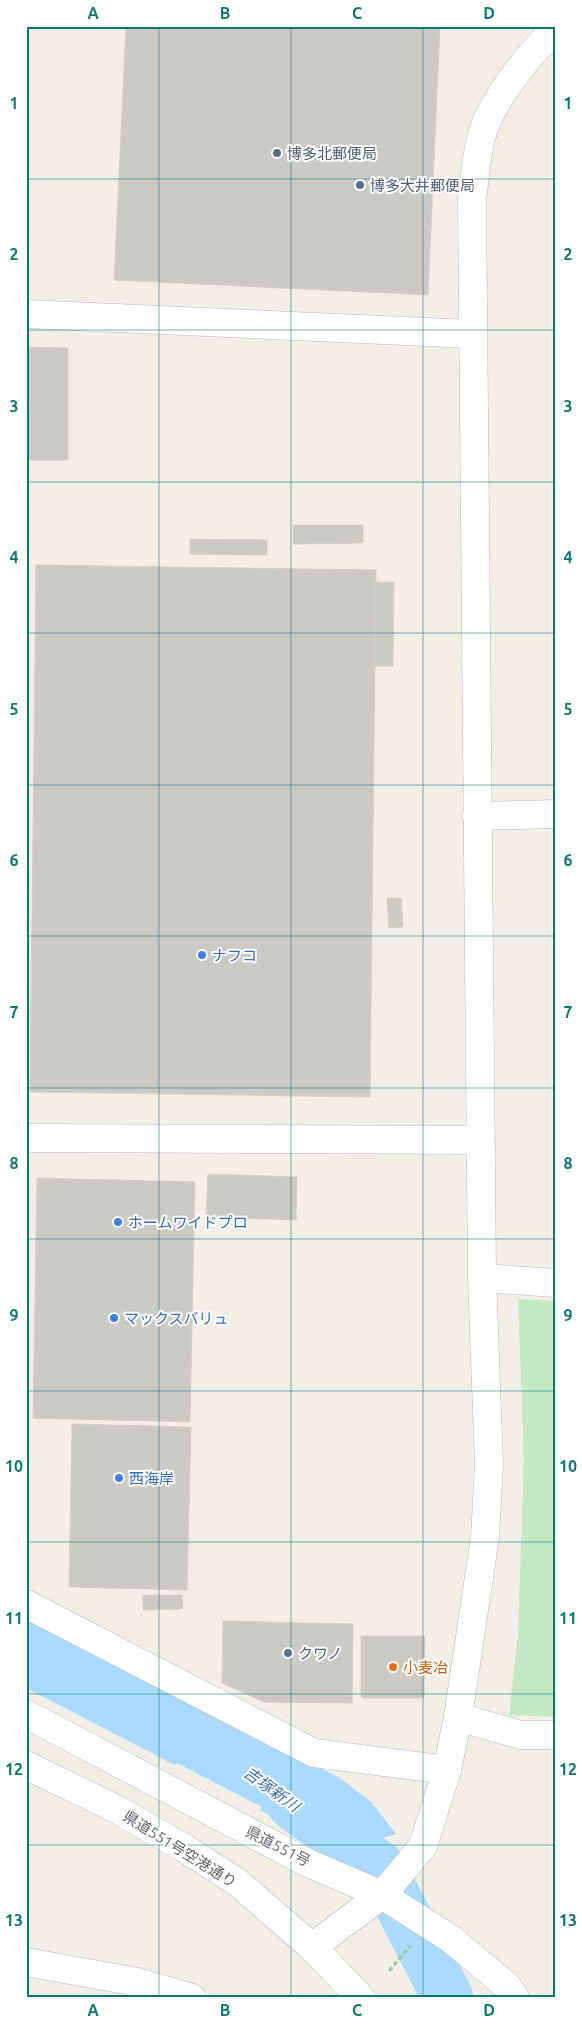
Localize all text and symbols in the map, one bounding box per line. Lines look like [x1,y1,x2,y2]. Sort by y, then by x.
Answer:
text: A [87,4,99,22]
text: B [220,4,230,22]
text: C [352,4,362,22]
text: D [483,4,495,22]
text: 1 [9,94,19,112]
text: 1 [563,94,573,112]
place label: 博多北郵便局 [287,145,377,162]
marker: 博多北郵便局 [271,147,283,159]
place label: 博多大井郵便局 [370,177,475,194]
marker: 博多大井郵便局 [354,179,366,191]
text: 2 [9,245,19,263]
text: 2 [563,245,573,263]
text: 3 [9,397,19,415]
text: 3 [563,397,573,415]
text: 4 [9,548,19,566]
text: 4 [563,548,573,566]
text: 5 [9,700,19,718]
text: 5 [563,700,573,718]
text: 6 [9,851,19,869]
text: 6 [563,851,573,869]
place label: ナフコ [212,947,257,964]
marker: ナフコ [196,949,208,961]
text: 7 [9,1003,19,1021]
text: 7 [563,1003,573,1021]
text: 8 [9,1154,19,1172]
text: 8 [563,1154,573,1172]
place label: ホームワイドプロ [128,1214,248,1231]
marker: ホームワイドプロ [112,1216,124,1228]
text: 9 [9,1306,19,1324]
text: 9 [563,1306,573,1324]
place label: マックスバリュ [124,1310,229,1327]
marker: マックスバリュ [108,1312,120,1324]
text: 10 [5,1457,23,1475]
text: 10 [559,1457,577,1475]
place label: 西海岸 [129,1470,174,1487]
marker: 西海岸 [113,1472,125,1484]
text: 11 [5,1609,23,1627]
text: 11 [559,1609,577,1627]
place label: クワノ [298,1645,342,1662]
marker: クワノ [282,1647,294,1659]
place label: 小麦冶 [403,1659,448,1676]
marker: 小麦冶 [387,1661,399,1673]
text: 12 [5,1760,23,1778]
text: 12 [559,1760,577,1778]
water label: 吉塚新川 [241,1763,305,1816]
street label: 県道551号空港通り [120,1807,240,1891]
street label: 県道551号 [243,1822,313,1870]
text: 13 [5,1911,23,1929]
text: 13 [559,1911,577,1929]
text: A [87,2001,99,2019]
text: B [220,2001,230,2019]
text: C [352,2001,362,2019]
text: D [483,2001,495,2019]

